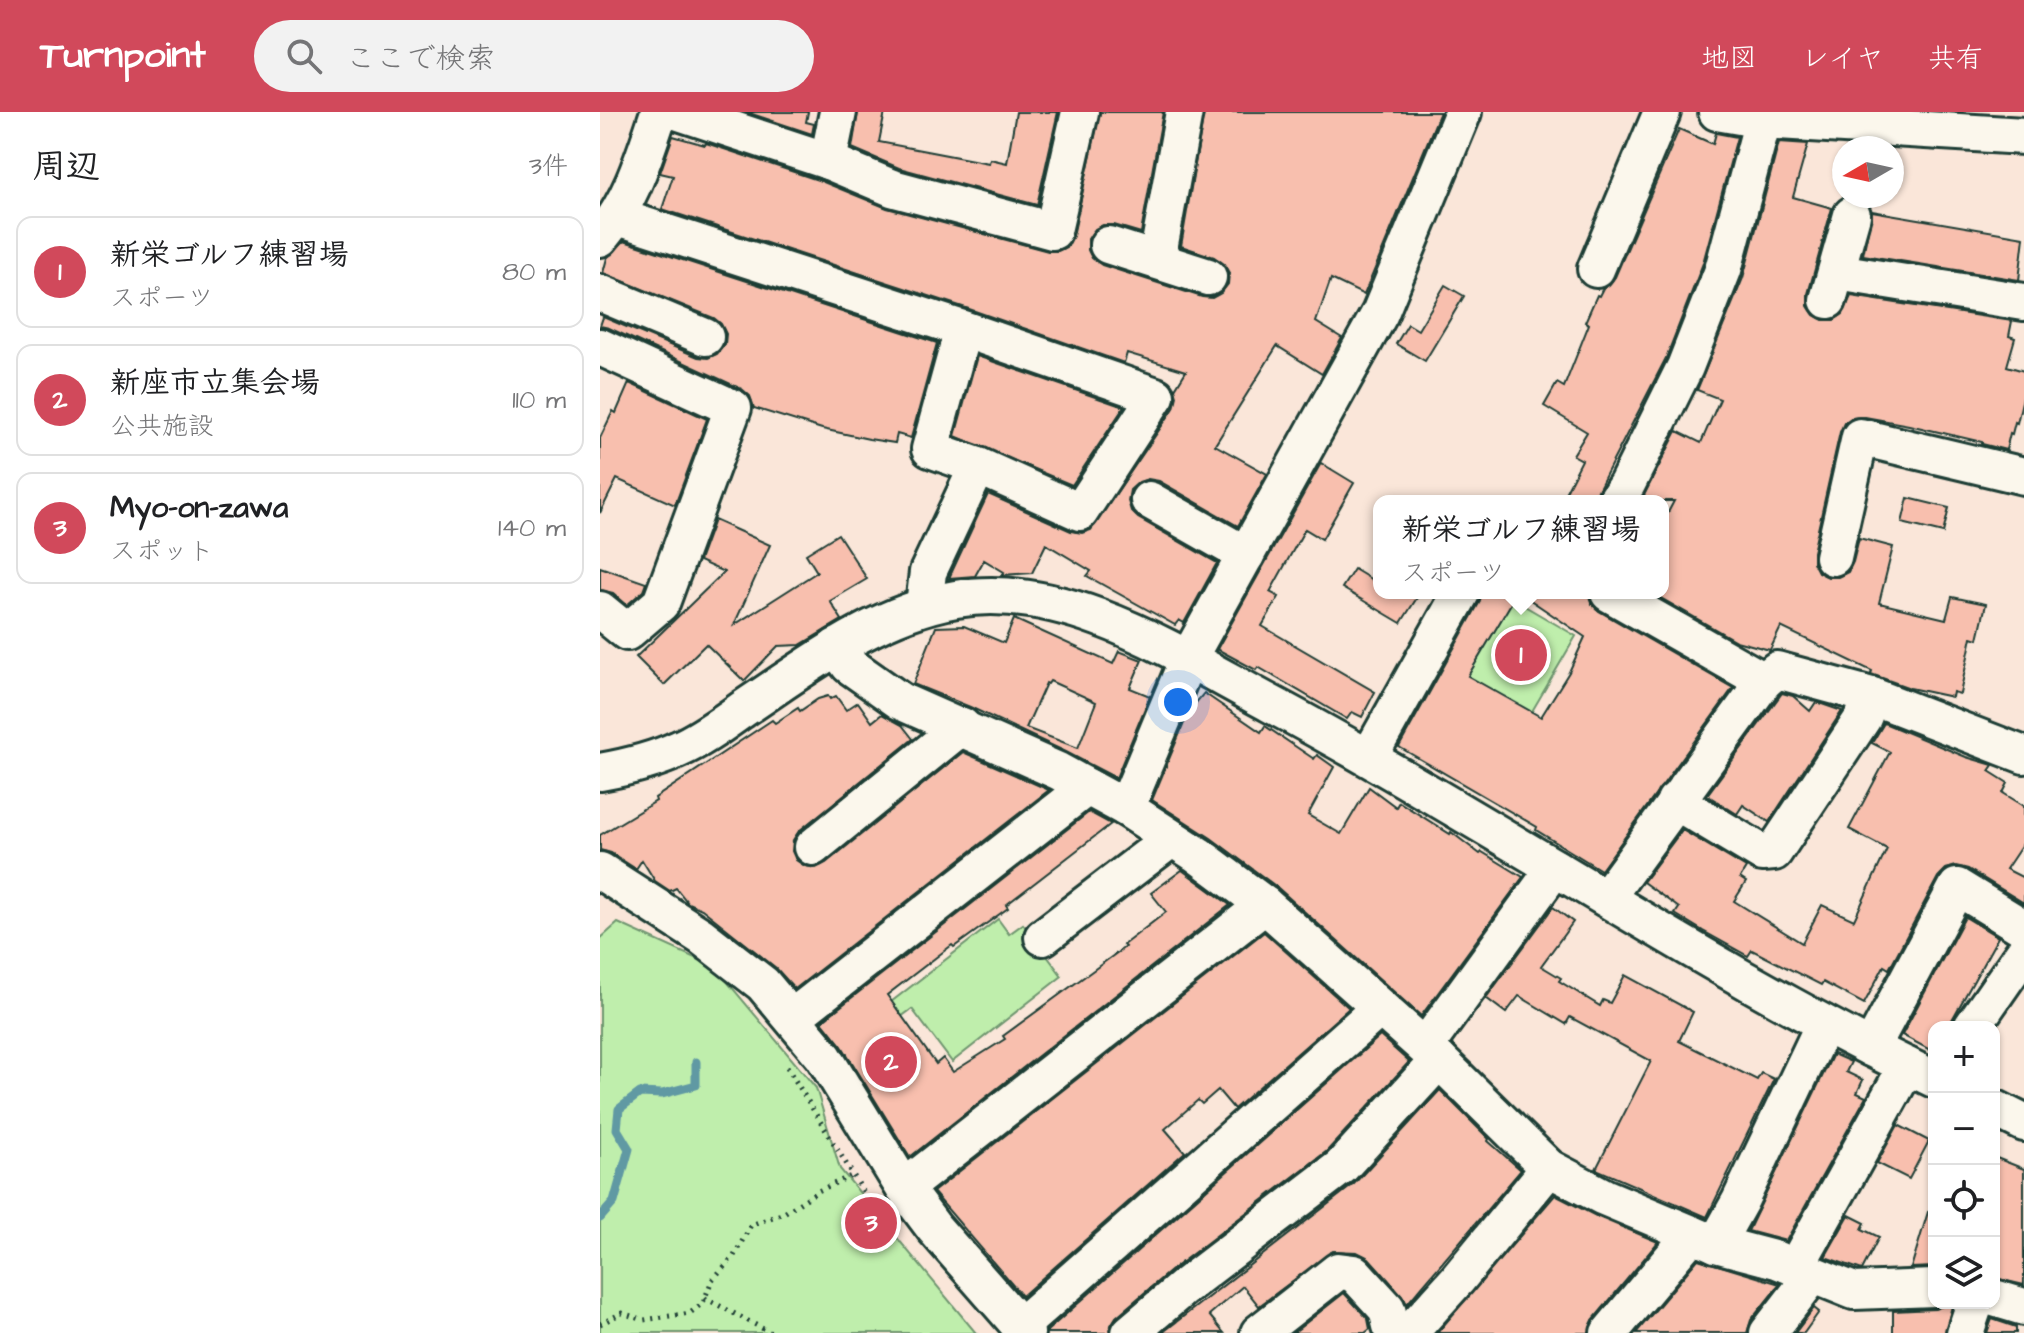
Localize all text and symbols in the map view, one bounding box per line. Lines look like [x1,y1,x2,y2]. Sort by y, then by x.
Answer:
search box [254,20,814,92]
text: Turnpoint [40,30,206,82]
icon: search [282,34,326,78]
text: ここで検索 [346,38,496,80]
text: 地図 [1701,39,1757,78]
text: レイヤ [1801,39,1884,78]
text: 共有 [1928,39,1984,78]
north arrow [1832,136,1904,208]
text: 周辺 [32,143,100,191]
text: 3件 [529,148,568,184]
text: 新栄ゴルフ練習場 [110,234,349,276]
text: 1 [58,254,62,290]
text: 80 m [502,254,566,290]
text: スポーツ [110,280,213,316]
text: 新座市立集会場 [110,362,320,404]
text: 2 [53,382,67,418]
text: 110 m [512,382,566,418]
text: 公共施設 [110,408,214,444]
text: Myo-on-zawa [110,487,288,529]
popup [1373,495,1669,599]
text: 新栄ゴルフ練習場 [1402,509,1640,551]
text: 3 [53,510,67,546]
text: 140 m [498,510,566,546]
text: スポット [110,533,214,569]
text: スポーツ [1402,555,1505,591]
pin: 1 [1495,625,1547,685]
your location [1158,682,1198,722]
map controls [1928,1021,2000,1309]
button: + [1928,1021,2000,1093]
pin: 2 [865,1032,917,1092]
button: − [1928,1093,2000,1165]
button: locate [1928,1165,2000,1237]
pin: 3 [845,1193,897,1253]
button: layers [1928,1237,2000,1309]

